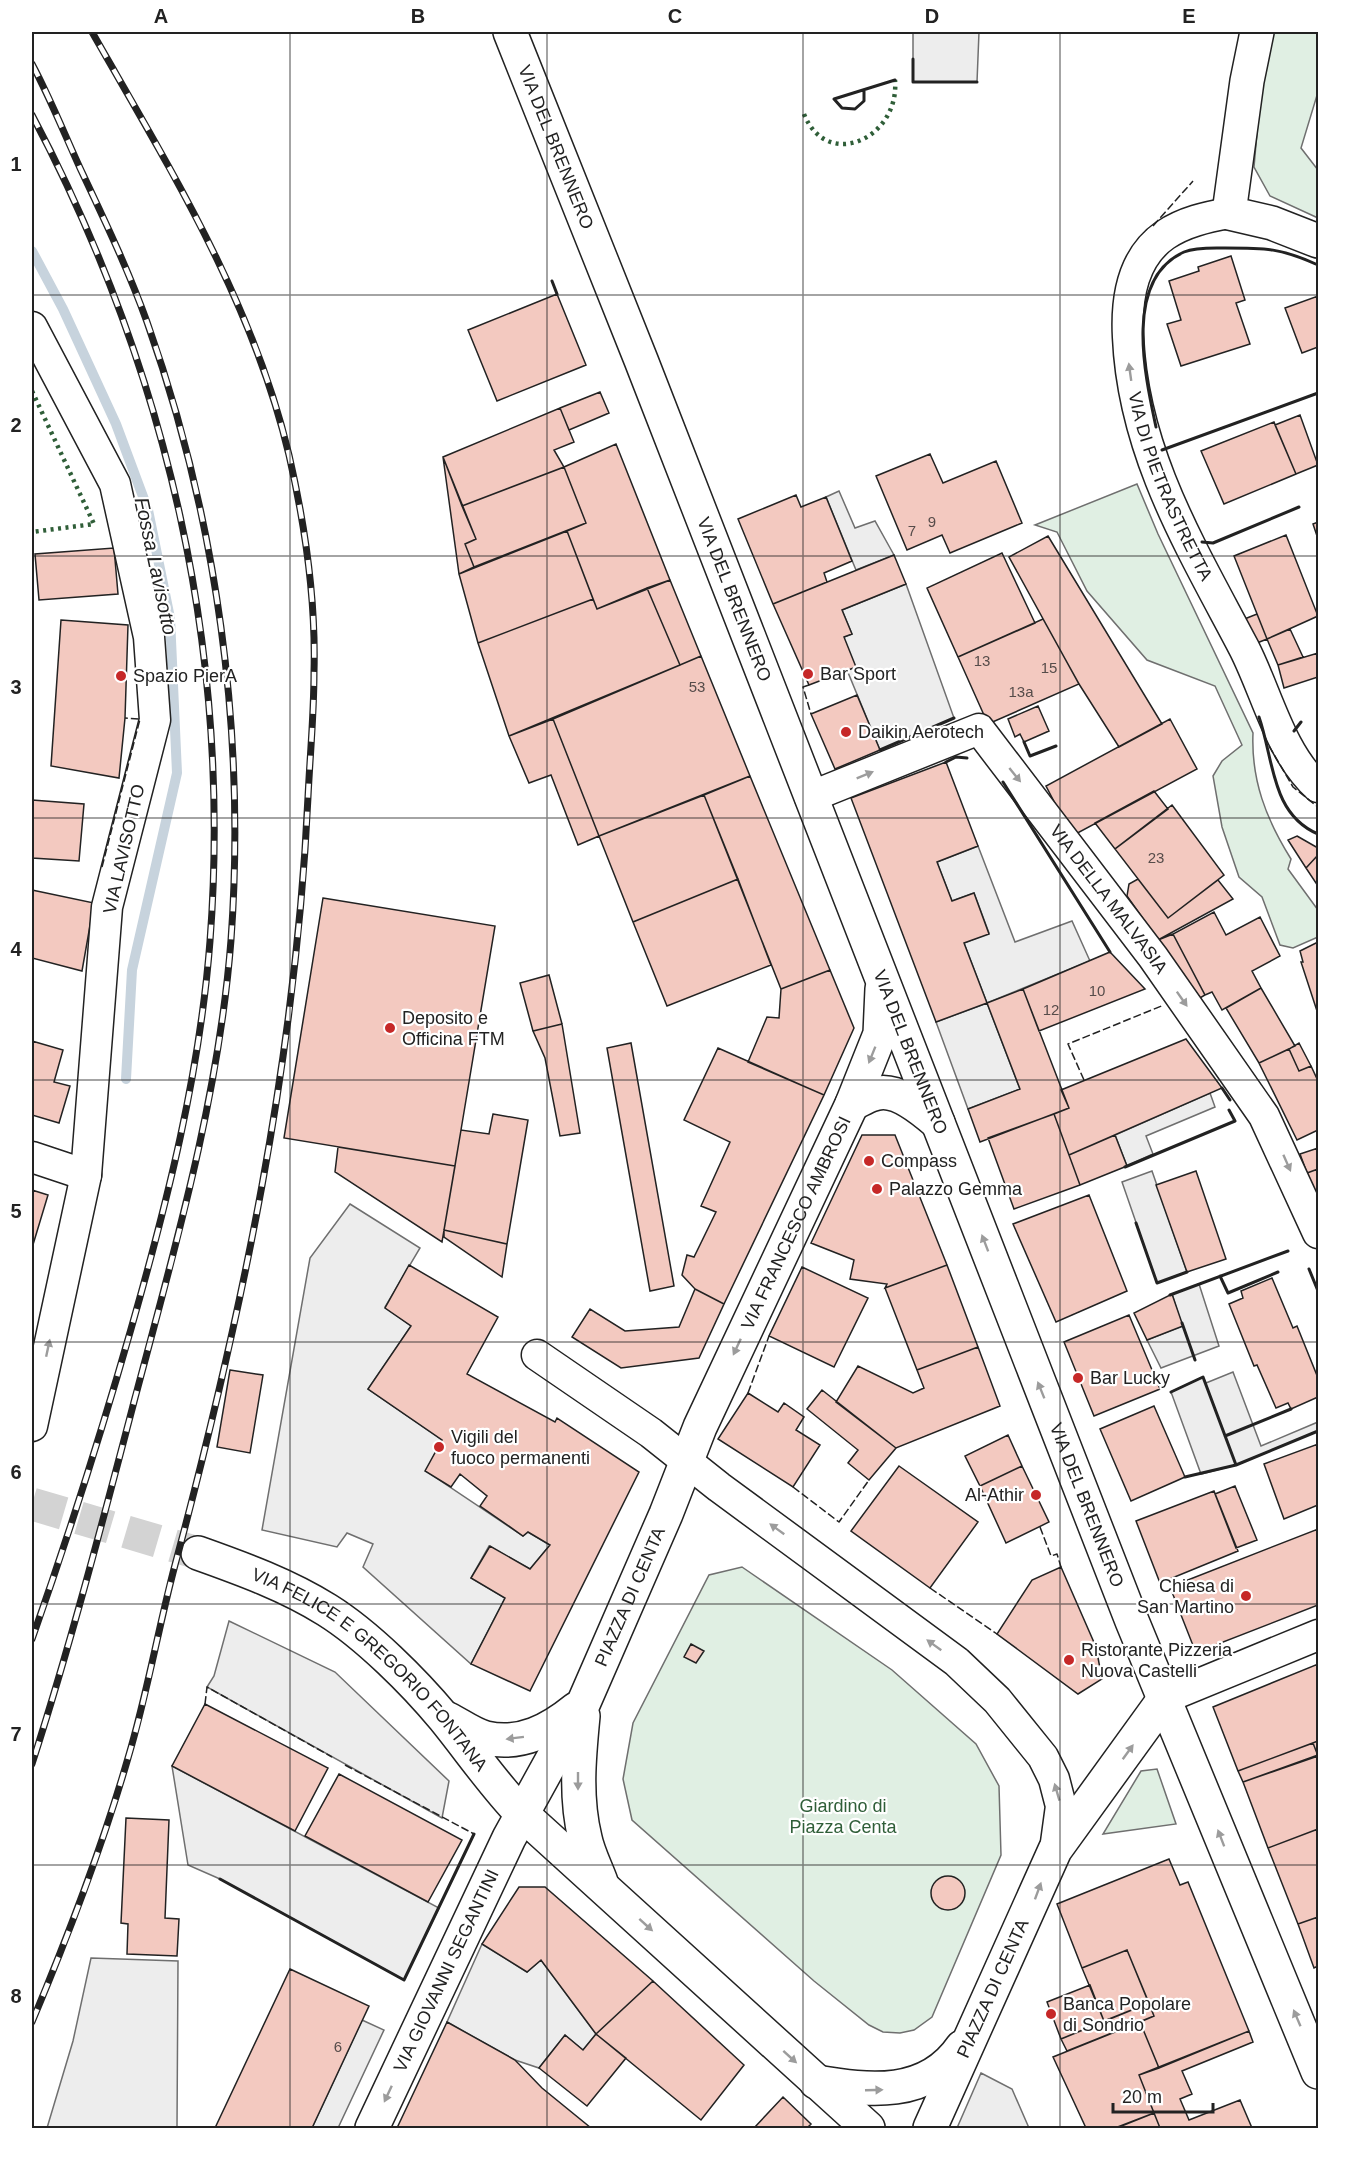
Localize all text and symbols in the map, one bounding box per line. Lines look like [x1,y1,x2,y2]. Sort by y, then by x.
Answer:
text: A [154,5,168,27]
text: B [411,5,425,27]
text: C [668,5,682,27]
text: D [925,5,939,27]
text: E [1182,5,1196,27]
street label: VIA DEL BRENNERO [514,62,598,232]
text: 1 [10,153,22,175]
one-way arrow [1126,363,1135,382]
street label: VIA DI PIETRASTRETTA [1125,390,1216,584]
text: 2 [10,414,22,436]
water label: Fossa Lavisotto [131,495,181,637]
house number: 9 [928,513,936,530]
street label: VIA DEL BRENNERO [693,514,775,684]
house number: 7 [908,522,916,539]
house number: 13 [974,652,990,669]
house number: 15 [1041,659,1057,676]
place label: Bar Sport [820,664,896,684]
place label: Spazio PierA [133,666,237,686]
marker: Bar Sport [801,667,815,681]
marker: Spazio PierA [114,669,128,683]
text: 3 [10,676,22,698]
house number: 53 [689,678,705,695]
house number: 13a [1008,683,1034,700]
place label: Daikin Aerotech [858,722,984,742]
marker: Daikin Aerotech [839,725,853,739]
one-way arrow [1009,767,1022,783]
one-way arrow [856,770,874,780]
street label: VIA LAVISOTTO [99,782,149,916]
street label: VIA DELLA MALVASIA [1046,821,1171,977]
house number: 23 [1148,849,1164,866]
text: 4 [10,938,22,960]
street label: VIA DEL BRENNERO [870,967,951,1137]
house number: 10 [1089,982,1105,999]
one-way arrow [1176,991,1188,1006]
house number: 12 [1043,1001,1059,1018]
place label: Deposito e Officina FTM [402,1008,505,1049]
marker: Deposito e Officina FTM [383,1021,397,1035]
one-way arrow [866,1047,876,1065]
street label: VIA FRANCESCO AMBROSI [737,1113,855,1333]
place label: Compass [881,1151,957,1171]
marker: Compass [862,1154,876,1168]
one-way arrow [1283,1154,1292,1171]
place label: Palazzo Gemma [889,1179,1023,1199]
marker: Palazzo Gemma [870,1182,884,1196]
text: 5 [10,1200,22,1222]
one-way arrow [980,1234,989,1252]
one-way arrow [732,1338,742,1356]
one-way arrow [44,1339,53,1358]
place label: Bar Lucky [1090,1368,1170,1388]
marker: Bar Lucky [1071,1371,1085,1385]
one-way arrow [1036,1381,1046,1399]
street label: VIA DEL BRENNERO [1046,1420,1128,1590]
place label: Vigili del fuoco permanenti [451,1427,590,1468]
marker: Vigili del fuoco permanenti [432,1440,446,1454]
text: 6 [10,1461,22,1483]
place label: Al-Athir [965,1485,1024,1505]
marker: Al-Athir [1029,1488,1043,1502]
street label: PIAZZA DI CENTA [591,1524,669,1669]
one-way arrow [770,1524,785,1536]
street label: VIA FELICE E GREGORIO FONTANA [249,1564,491,1775]
place label: Chiesa di San Martino [1137,1576,1234,1617]
marker: Chiesa di San Martino [1239,1589,1253,1603]
one-way arrow [927,1639,943,1651]
place label: Ristorante Pizzeria Nuova Castelli [1081,1640,1233,1681]
marker: Ristorante Pizzeria Nuova Castelli [1062,1653,1076,1667]
text: 7 [10,1723,22,1745]
one-way arrow [506,1734,525,1743]
one-way arrow [1122,1745,1134,1761]
one-way arrow [573,1772,583,1791]
one-way arrow [1052,1783,1061,1801]
park label: Giardino di Piazza Centa [789,1796,898,1837]
one-way arrow [1216,1829,1225,1847]
street label: VIA GIOVANNI SEGANTINI [390,1866,503,2075]
one-way arrow [1033,1882,1043,1900]
street label: PIAZZA DI CENTA [953,1916,1033,2061]
one-way arrow [639,1918,653,1932]
text: 8 [10,1985,22,2007]
place label: Banca Popolare di Sondrio [1063,1994,1191,2035]
marker: Banca Popolare di Sondrio [1044,2007,1058,2021]
one-way arrow [1292,2008,1302,2026]
house number: 6 [334,2038,342,2055]
one-way arrow [782,2050,797,2063]
scale bar [1113,2076,1214,2114]
one-way arrow [384,2085,393,2102]
one-way arrow [865,2085,884,2094]
text: 20 m [1122,2087,1162,2107]

